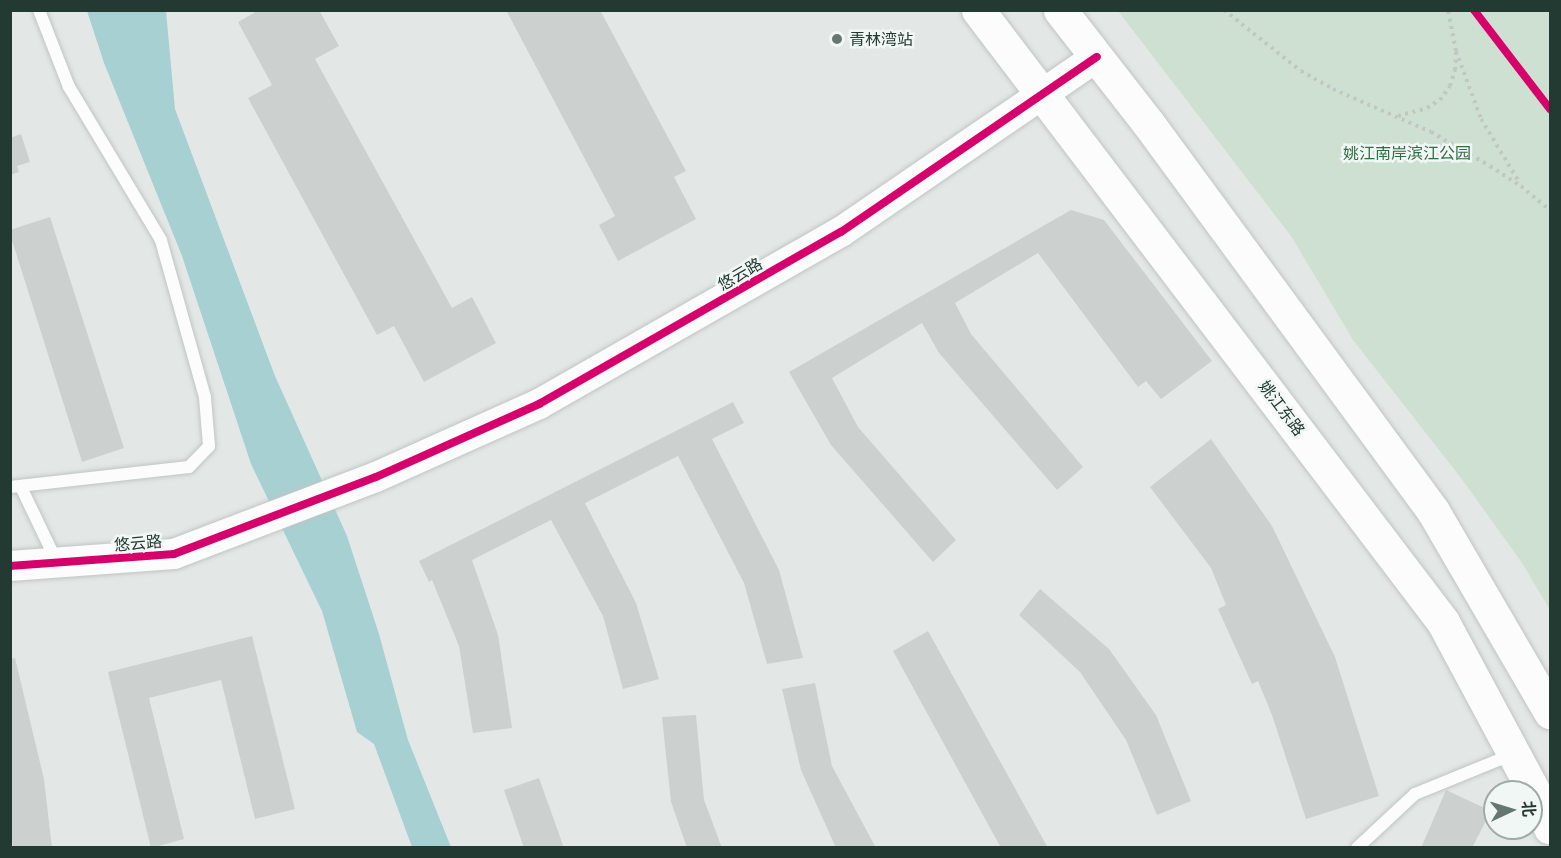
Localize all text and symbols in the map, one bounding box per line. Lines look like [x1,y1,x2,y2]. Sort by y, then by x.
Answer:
place label: 青林湾站 [849,29,913,49]
marker: 青林湾站 [830,32,844,46]
park label: 姚江南岸滨江公园 [1343,143,1471,163]
street label: 悠云路 [714,254,766,294]
street label: 姚江东路 [1255,377,1309,439]
street label: 悠云路 [113,531,163,555]
north arrow [1483,780,1543,840]
text: 北 [1516,800,1541,818]

